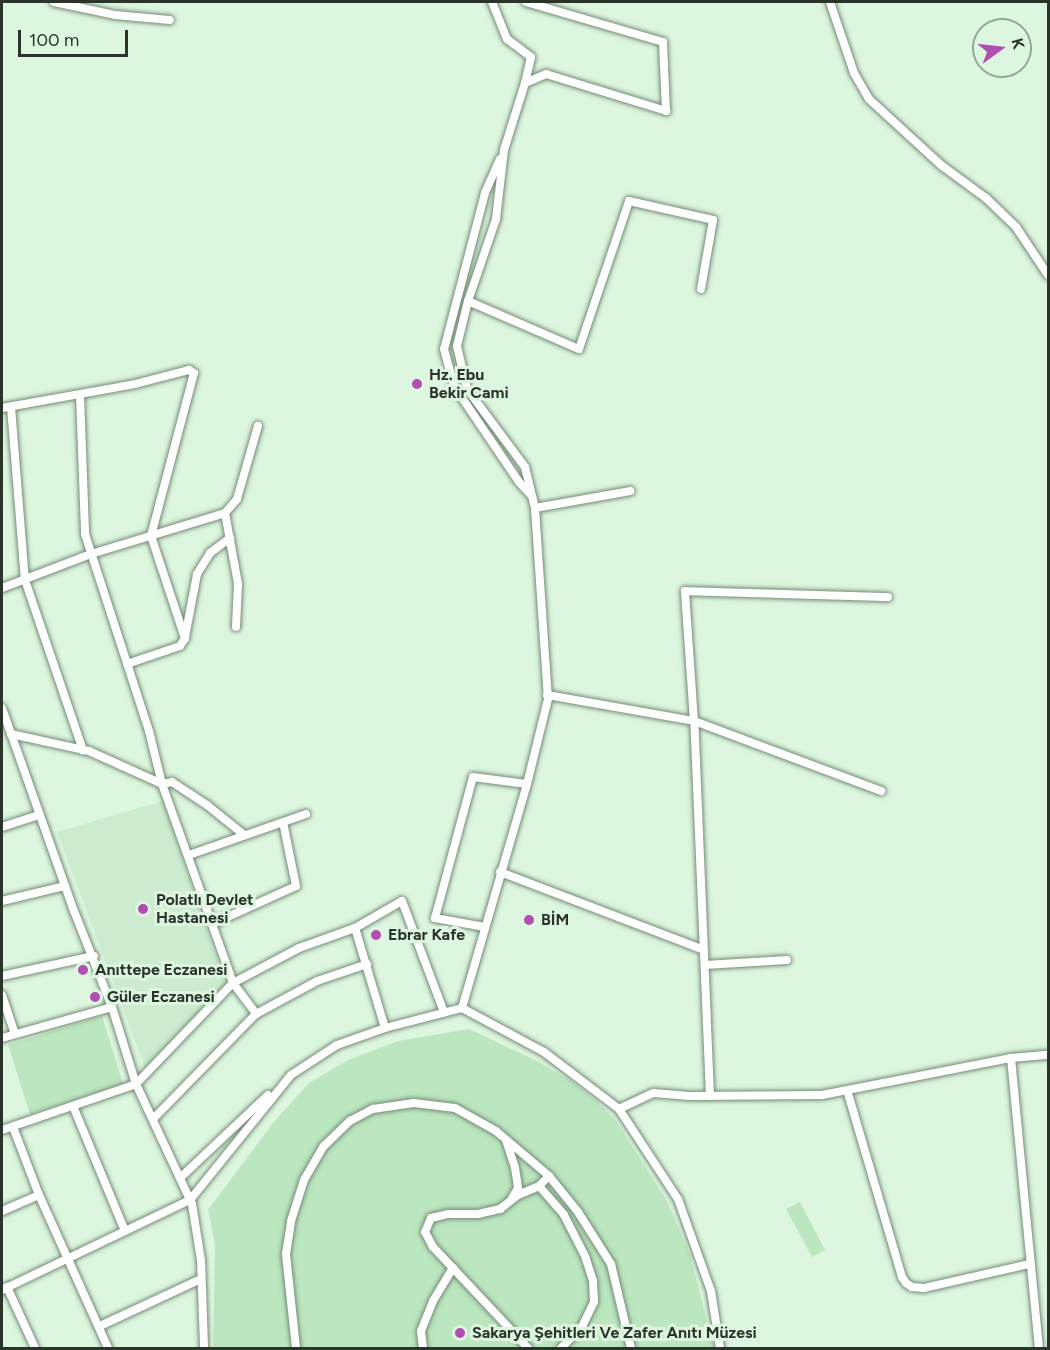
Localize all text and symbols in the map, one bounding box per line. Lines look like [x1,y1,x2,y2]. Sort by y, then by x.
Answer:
scale bar [21,18,130,56]
north arrow [972,18,1032,78]
text: 100 m [29,29,79,51]
text: K [1007,36,1028,51]
place label: Hz. Ebu Bekir Cami [429,365,509,403]
marker: Hz. Ebu Bekir Cami [410,377,424,391]
place label: Polatlı Devlet Hastanesi [156,890,253,928]
marker: Polatlı Devlet Hastanesi [134,900,152,918]
place label: BİM [541,910,569,930]
marker: BİM [522,913,536,927]
place label: Ebrar Kafe [388,925,465,945]
marker: Ebrar Kafe [369,928,383,942]
place label: Anıttepe Eczanesi [95,960,227,980]
marker: Anıttepe Eczanesi [76,963,90,977]
place label: Güler Eczanesi [107,987,215,1007]
marker: Güler Eczanesi [88,990,102,1004]
place label: Sakarya Şehitleri Ve Zafer Anıtı Müzesi [472,1323,757,1343]
marker: Sakarya Şehitleri Ve Zafer Anıtı Müzesi [453,1326,467,1340]

